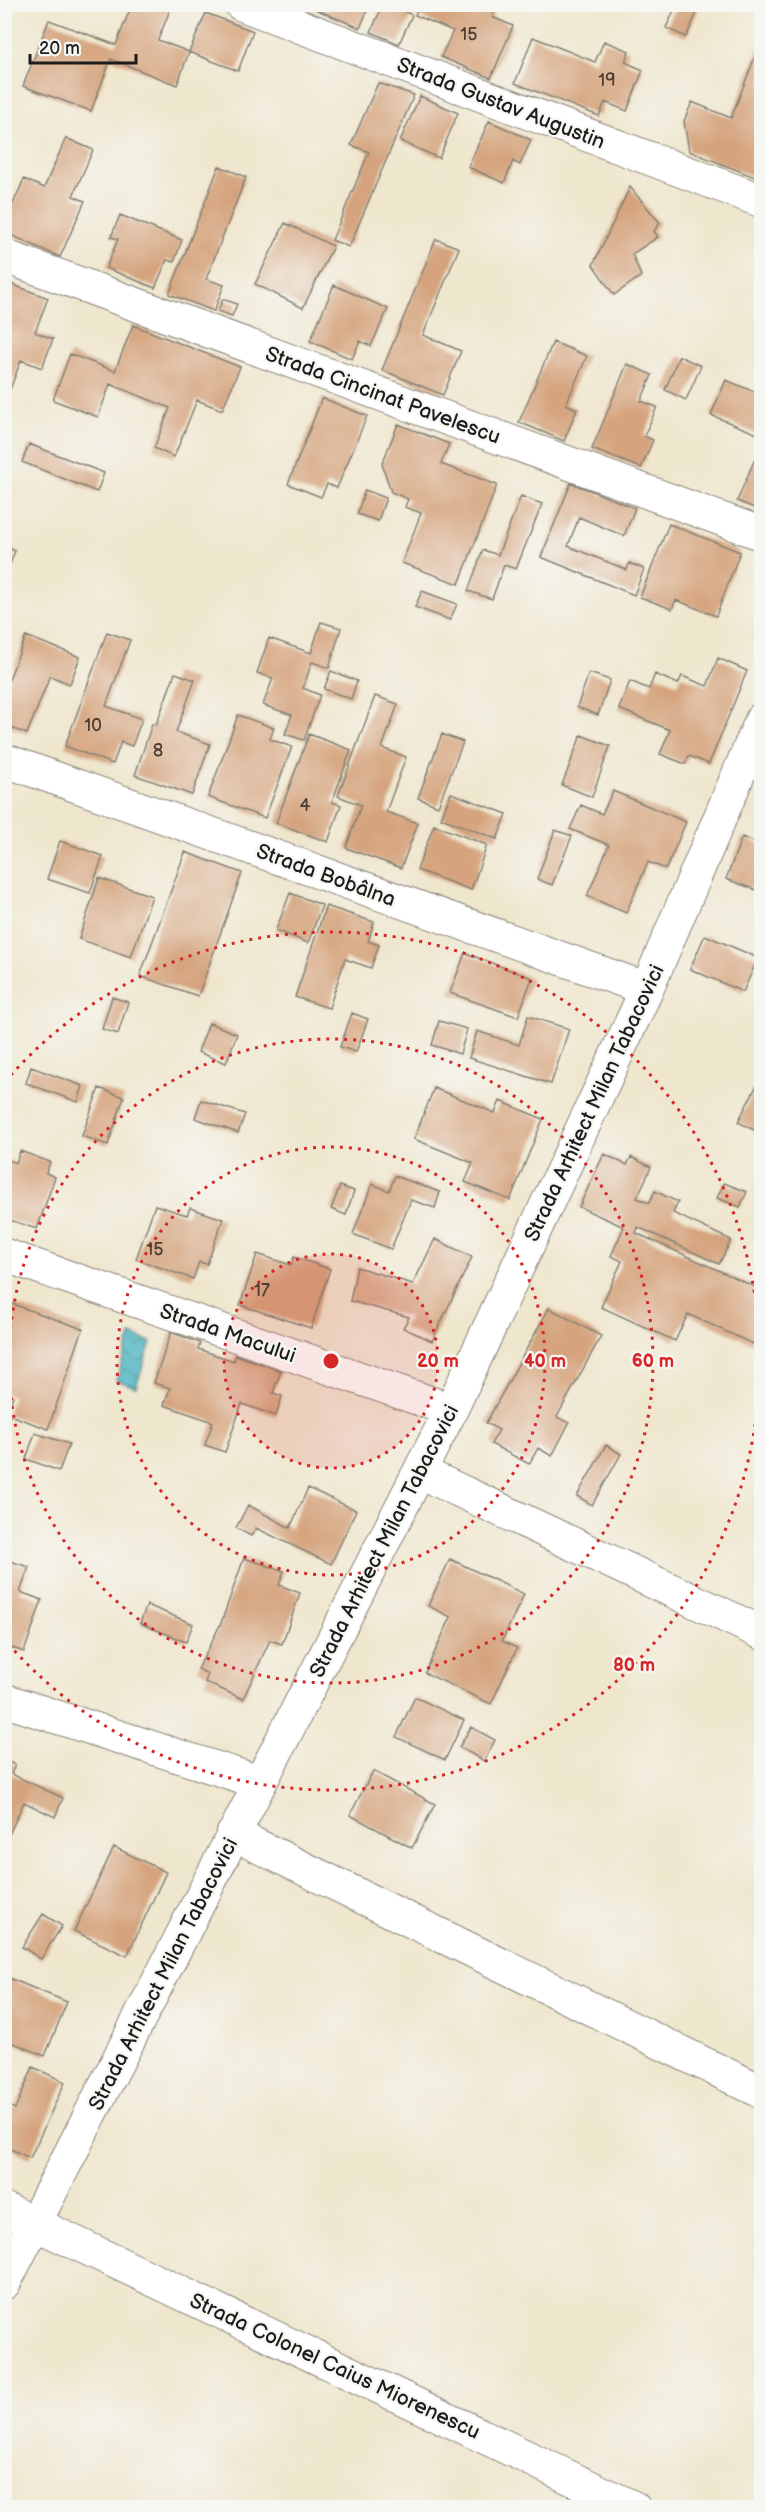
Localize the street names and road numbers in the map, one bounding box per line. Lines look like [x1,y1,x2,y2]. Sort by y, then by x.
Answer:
street label: Strada Gustav Augustin [393,52,608,155]
street label: Strada Cincinat Pavelescu [262,341,504,450]
street label: Strada Bobâlna [253,839,399,912]
street label: Strada Arhitect Milan Tabacovici [519,961,670,1246]
street label: Strada Macului [157,1299,299,1368]
street label: Strada Arhitect Milan Tabacovici [305,1401,464,1682]
street label: Strada Arhitect Milan Tabacovici [84,1834,243,2115]
street label: Strada Colonel Caius Miorenescu [186,2288,484,2445]

